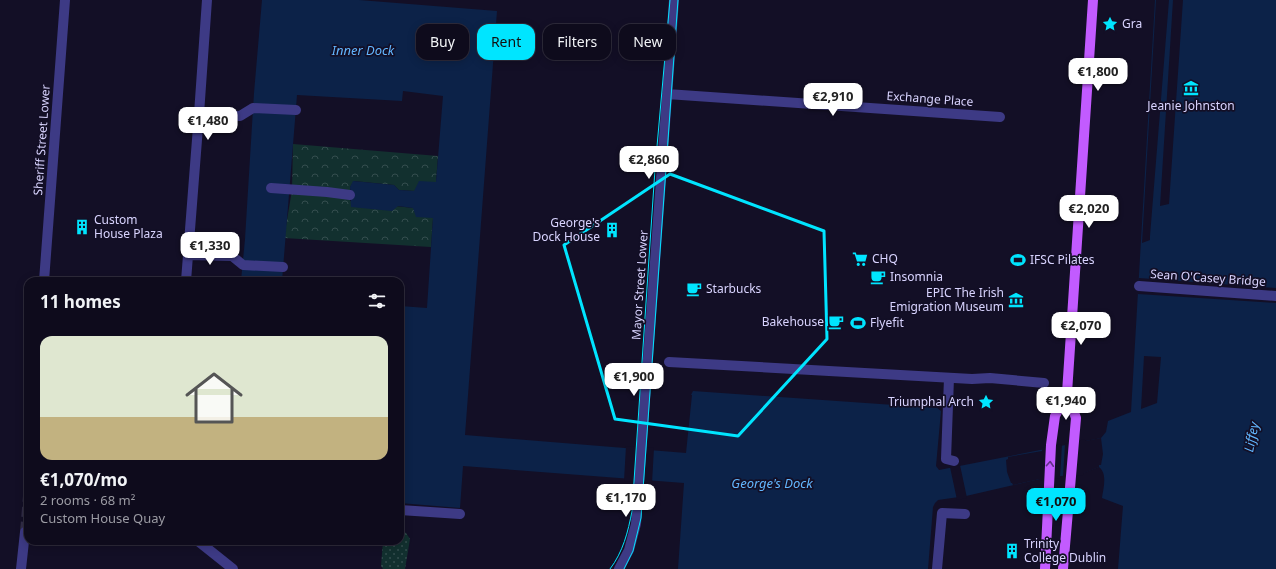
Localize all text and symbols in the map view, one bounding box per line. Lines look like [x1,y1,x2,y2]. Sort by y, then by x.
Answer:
place icon: Gra [1101,15,1119,33]
place label: Gra [1122,15,1142,32]
chip: Buy [416,24,469,60]
chip: Rent [477,24,535,60]
chip: Filters [543,24,611,60]
chip: New [619,24,676,60]
water label: Inner Dock [331,41,395,59]
pin: €1,800 [1065,58,1131,92]
text: €1,800 [1078,62,1118,80]
museum icon: Jeanie Johnston [1182,79,1200,97]
pin: €2,910 [800,83,866,117]
street label: Sheriff Street Lower [29,84,54,196]
text: €2,910 [813,87,853,105]
street label: Exchange Place [886,87,974,110]
place label: Jeanie Johnston [1146,97,1235,114]
pin: €1,480 [175,107,241,141]
text: €1,480 [188,111,228,129]
pin: €2,860 [616,146,682,180]
text: €2,860 [629,150,669,168]
pin: €2,020 [1056,195,1122,229]
text: €2,020 [1069,199,1109,217]
place label: Custom House Plaza [94,211,163,242]
place label: George's Dock House [533,214,600,245]
building icon: Custom House Plaza [73,218,91,236]
building icon: George's Dock House [603,221,621,239]
street label: Mayor Street Lower [627,229,652,341]
pin: €1,330 [177,232,243,266]
text: €1,330 [190,236,230,254]
supermarket icon: CHQ [851,250,869,268]
place label: CHQ [872,250,898,267]
sports icon: IFSC Pilates [1009,251,1027,269]
place label: IFSC Pilates [1030,251,1095,268]
street label: Sean O'Casey Bridge [1150,265,1267,290]
cafe icon: Insomnia [869,268,887,286]
place label: Insomnia [890,268,943,285]
cafe icon: Starbucks [685,280,703,298]
place label: Starbucks [706,280,762,297]
place label: EPIC The Irish Emigration Museum [890,284,1004,315]
text: 11 homes [40,290,121,313]
icon: filters [366,290,388,312]
museum icon: EPIC The Irish Emigration Museum [1007,291,1025,309]
pin: €2,070 [1048,312,1114,346]
place label: Bakehouse [762,313,824,330]
cafe icon: Bakehouse [827,313,845,331]
sports icon: Flyefit [849,314,867,332]
place label: Flyefit [870,314,904,331]
text: €2,070 [1061,316,1101,334]
icon: home [178,362,250,434]
pin: €1,900 [601,363,667,397]
text: €1,900 [614,367,654,385]
pin: €1,940 [1033,387,1099,421]
text: €1,940 [1046,391,1086,409]
place label: Triumphal Arch [888,393,974,410]
place icon: Triumphal Arch [977,393,995,411]
water label: Liffey [1239,420,1263,454]
one-way arrow [1046,461,1055,467]
text: €1,070/mo [40,468,128,491]
water label: George's Dock [731,474,813,492]
pin: €1,170 [593,484,659,518]
text: €1,170 [606,488,646,506]
pin: €1,070 [1023,488,1089,522]
text: 2 rooms · 68 m² [40,491,135,509]
text: €1,070 [1036,492,1076,510]
text: Custom House Quay [40,509,165,527]
place label: Trinity College Dublin [1024,535,1106,566]
building icon: Trinity College Dublin [1003,542,1021,560]

